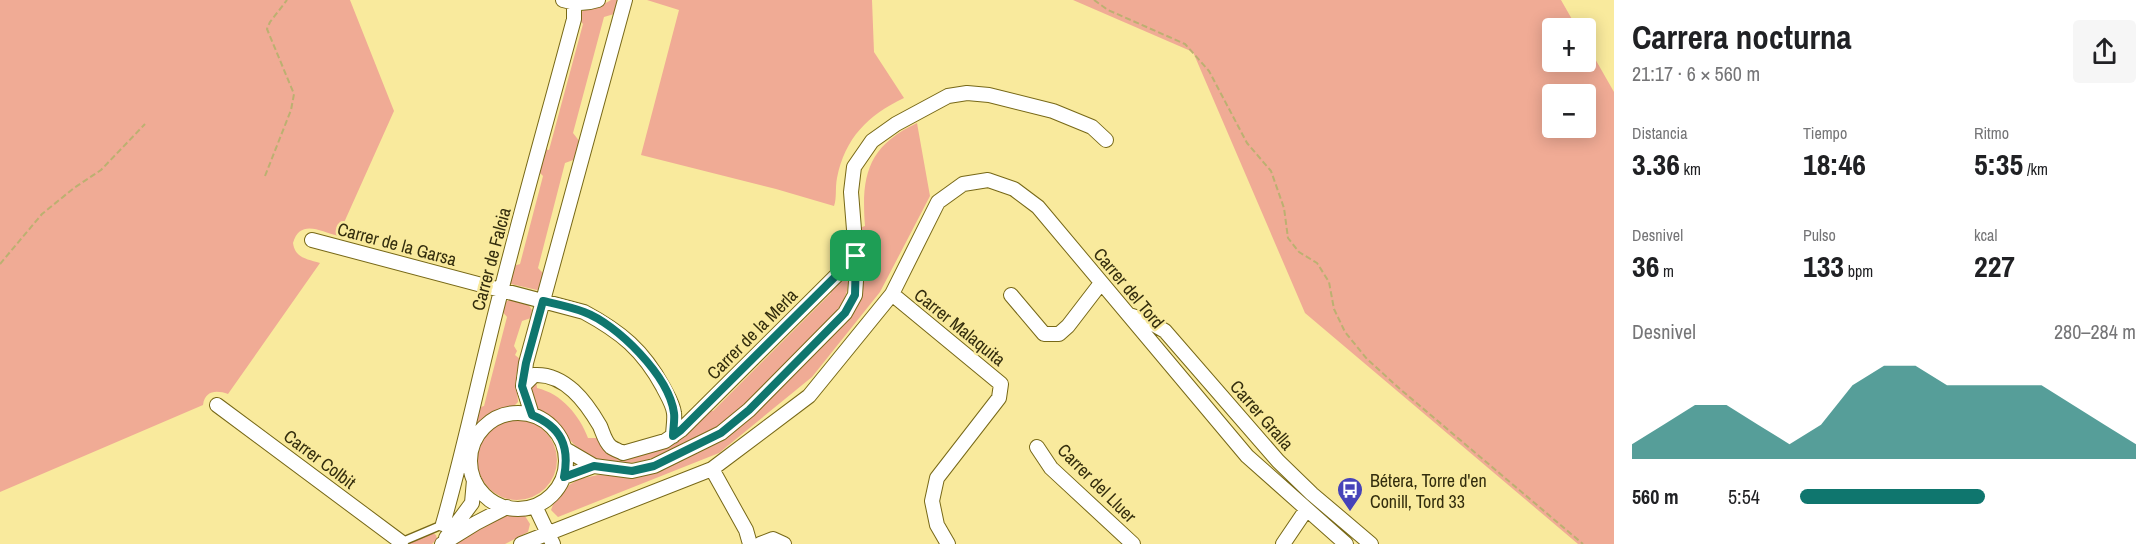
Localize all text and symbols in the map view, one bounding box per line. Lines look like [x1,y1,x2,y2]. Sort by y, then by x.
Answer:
text: Carrera nocturna [1632,15,1852,59]
map controls [1542,18,1596,138]
button: + [1542,18,1596,72]
button: share [2073,20,2136,83]
text: 21:17 · 6 × 560 m [1632,60,1760,87]
button: − [1542,84,1596,138]
text: Distancia [1632,122,1687,144]
text: Tiempo [1803,122,1847,144]
text: Ritmo [1974,122,2009,144]
text: 3.36 [1632,144,1680,184]
text: 18:46 [1803,144,1866,184]
text: 5:35 [1974,144,2023,184]
text: km [1680,158,1701,180]
text: /km [2023,158,2048,180]
street label: Carrer de Falcia [465,205,517,313]
street label: Carrer de la Garsa [335,216,459,272]
text: Desnivel [1632,224,1683,246]
text: Pulso [1803,224,1836,246]
text: kcal [1974,224,1997,246]
pin [830,230,881,281]
icon: arrive [839,239,872,272]
street label: Carrer del Tord [1088,242,1170,334]
text: 36 [1632,246,1659,286]
text: 133 [1803,246,1844,286]
text: 227 [1974,246,2015,286]
text: m [1659,260,1674,282]
text: bpm [1844,260,1873,282]
street label: Carrer Malaquita [909,282,1011,372]
street label: Carrer de la Merla [701,283,803,385]
text: Desnivel [1632,318,1696,345]
text: 280–284 m [2054,318,2136,345]
street label: Carrer Gralla [1225,375,1299,455]
street label: Carrer Colbit [279,424,361,494]
street label: Carrer del Lluer [1052,438,1142,528]
place label: Bétera, Torre d'en Conill, Tord 33 [1370,468,1487,514]
bus stop icon: Bétera, Torre d'en Conill, Tord 33 [1335,475,1365,513]
text: 560 m [1632,483,1679,510]
text: 5:54 [1728,483,1760,510]

